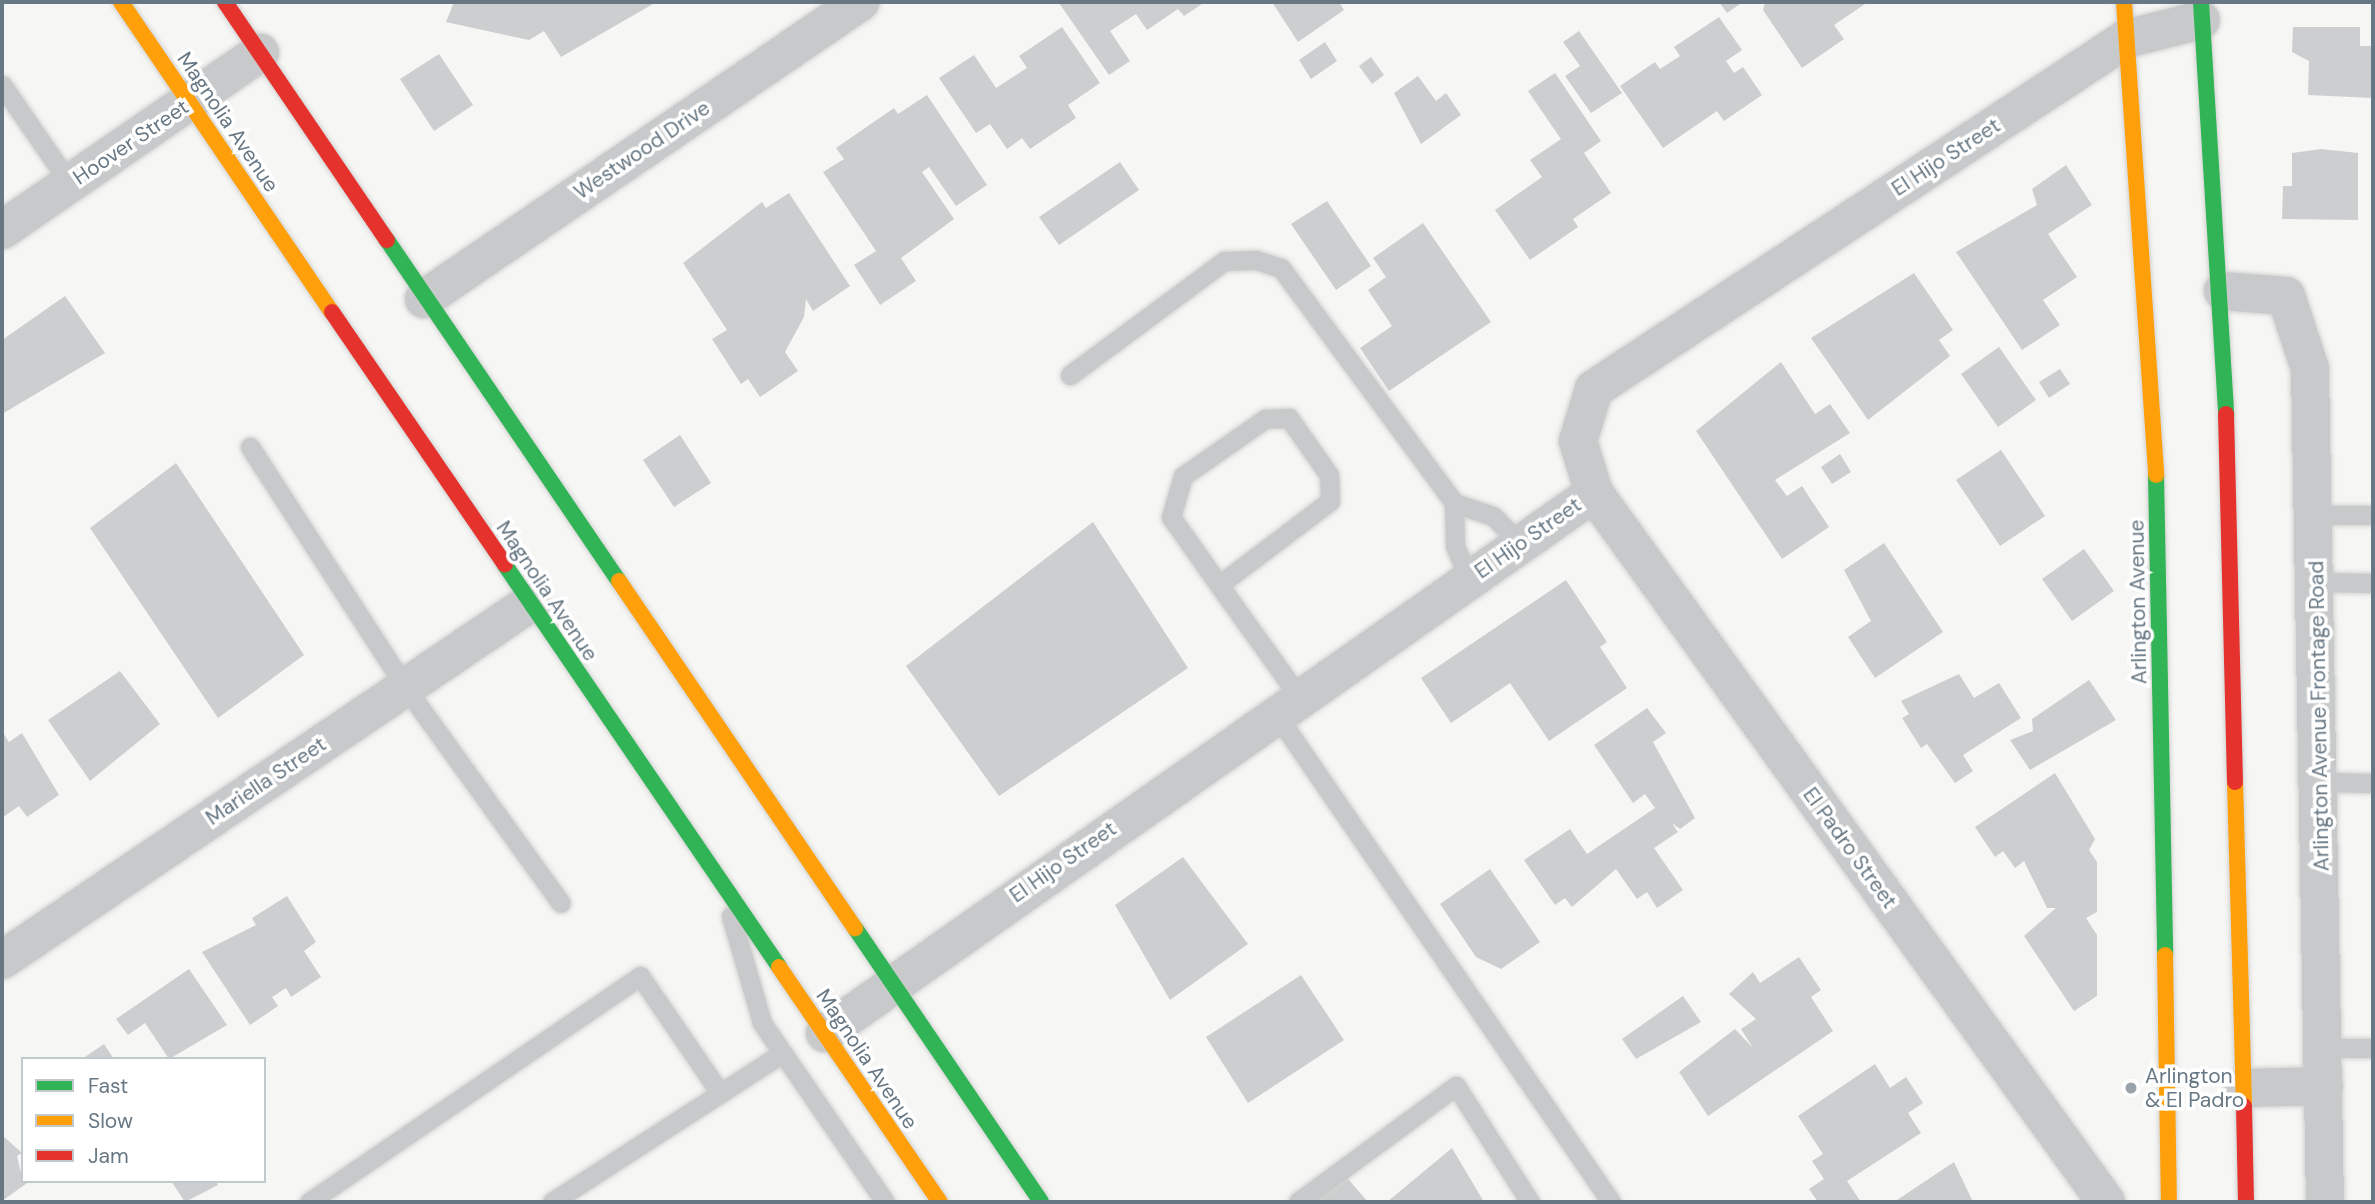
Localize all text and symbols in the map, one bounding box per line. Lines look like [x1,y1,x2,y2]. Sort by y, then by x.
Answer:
street label: Magnolia Avenue [172,47,284,197]
street label: Hoover Street [68,94,194,190]
street label: Westwood Drive [569,95,715,205]
street label: El Hijo Street [1887,113,2005,201]
street label: El Hijo Street [1470,492,1586,584]
street label: Magnolia Avenue [491,516,603,666]
street label: Arlington Avenue [2124,519,2152,685]
street label: Arlington Avenue Frontage Road [2304,560,2334,872]
street label: Mariella Street [201,731,331,831]
street label: El Padro Street [1798,783,1902,913]
street label: El Hijo Street [1005,816,1121,908]
street label: Magnolia Avenue [811,984,923,1134]
legend [21,1057,266,1183]
place label: Arlington & El Padro [2145,1063,2244,1113]
text: Fast [88,1072,128,1100]
marker: Arlington & El Padro [2123,1080,2139,1096]
text: Slow [88,1107,133,1135]
text: Jam [88,1142,129,1170]

